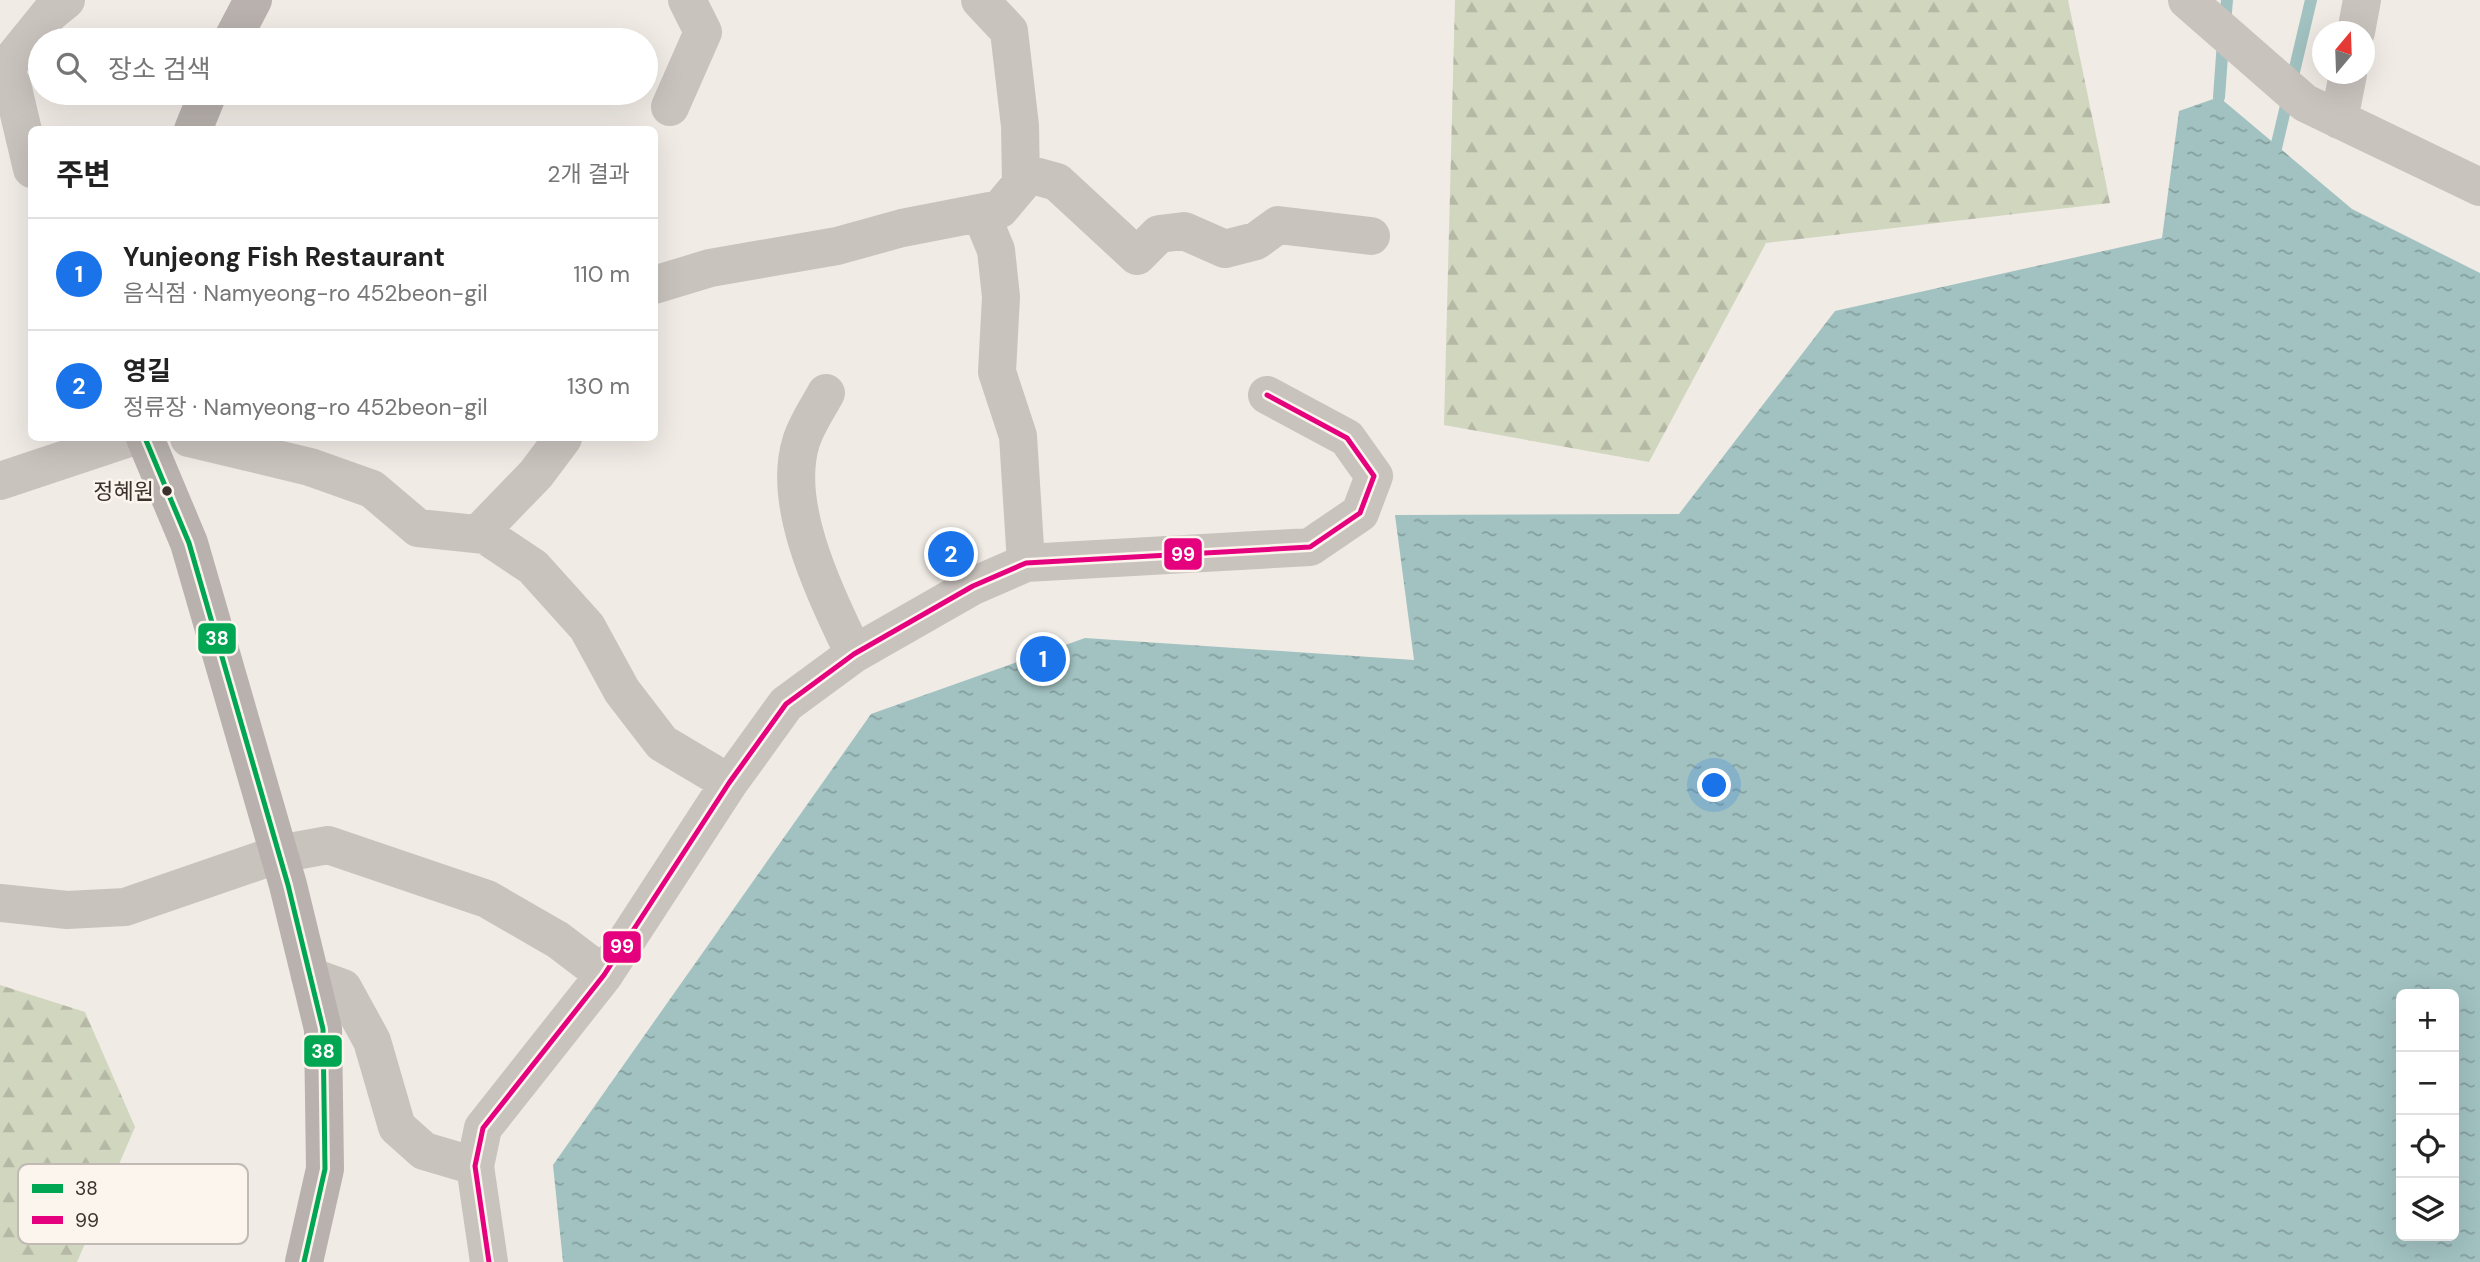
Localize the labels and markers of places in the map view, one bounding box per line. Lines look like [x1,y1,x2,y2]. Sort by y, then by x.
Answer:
place label: 정혜원 [93,477,154,506]
marker: 정혜원 [160,484,174,498]
pin: 2 [928,528,974,580]
pin: 1 [1020,633,1066,685]

